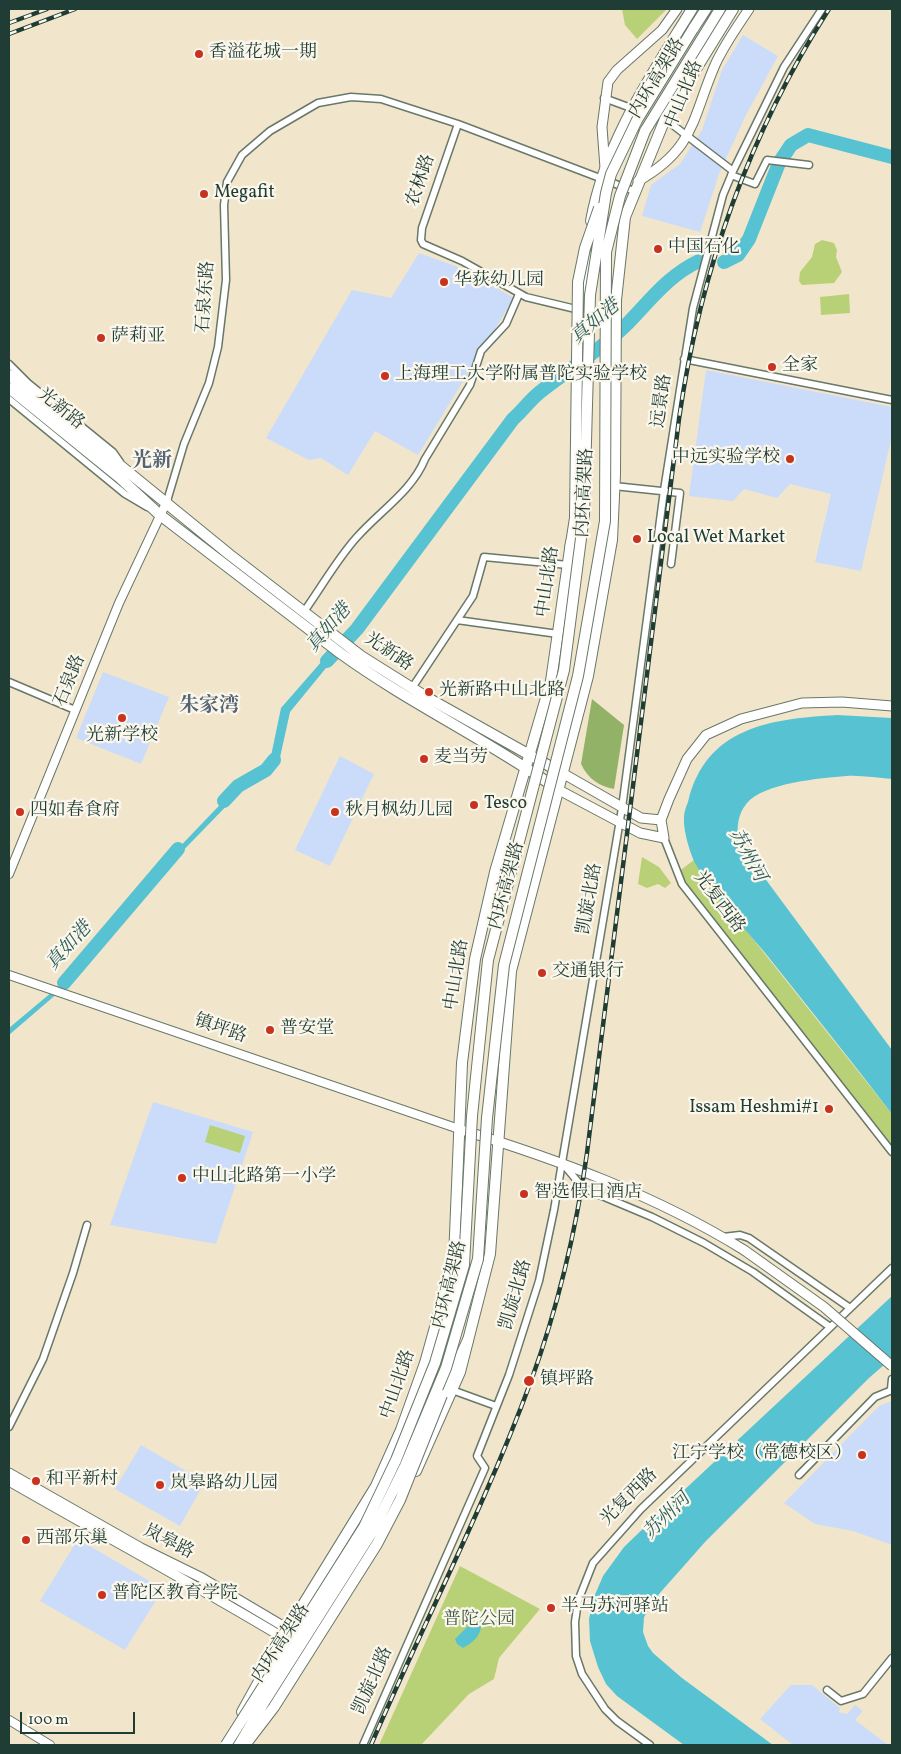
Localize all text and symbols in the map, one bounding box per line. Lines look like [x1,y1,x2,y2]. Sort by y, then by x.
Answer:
street label: 内环高架路 [626,35,690,123]
place label: 香溢花城一期 [209,43,317,65]
marker: 香溢花城一期 [193,48,205,60]
street label: 中山北路 [662,58,708,132]
street label: 农林路 [403,152,441,210]
place label: Megafit [214,183,275,205]
marker: Megafit [198,188,210,200]
place label: 中国石化 [668,238,740,260]
marker: 中国石化 [652,243,664,255]
street label: 石泉东路 [194,260,220,334]
place label: 华荻幼儿园 [454,271,544,293]
marker: 华荻幼儿园 [438,276,450,288]
water label: 真如港 [567,296,625,350]
place label: 萨莉亚 [111,327,165,349]
marker: 萨莉亚 [95,332,107,344]
place label: 全家 [782,356,818,378]
marker: 全家 [766,361,778,373]
place label: 上海理工大学附属普陀实验学校 [395,365,647,387]
marker: 上海理工大学附属普陀实验学校 [379,370,391,382]
street label: 远景路 [649,373,677,429]
street label: 光新路 [32,385,88,435]
street label: 内环高架路 [573,447,599,539]
place label: 中远实验学校 [672,448,780,470]
district label: 光新 [132,450,172,474]
marker: 中远实验学校 [784,453,796,465]
place label: Local Wet Market [647,528,785,550]
marker: Local Wet Market [631,533,643,545]
street label: 中山北路 [533,545,565,619]
water label: 真如港 [303,600,357,658]
street label: 光新路 [360,629,416,677]
street label: 石泉路 [51,652,91,710]
place label: 光新路中山北路 [439,681,565,703]
marker: 光新路中山北路 [423,686,435,698]
district label: 朱家湾 [179,695,239,719]
marker: 光新学校 [116,712,128,724]
place label: 光新学校 [86,726,158,748]
place label: 麦当劳 [434,748,488,770]
marker: 麦当劳 [418,753,430,765]
place label: Tesco [484,794,527,816]
marker: Tesco [468,799,480,811]
place label: 四如春食府 [30,801,120,823]
place label: 秋月枫幼儿园 [345,801,453,823]
marker: 四如春食府 [14,806,26,818]
marker: 秋月枫幼儿园 [329,806,341,818]
water label: 苏州河 [722,826,770,886]
street label: 内环高架路 [486,840,530,932]
street label: 凯旋北路 [574,862,608,936]
street label: 光复西路 [688,868,748,938]
water label: 真如港 [42,918,98,976]
street label: 中山北路 [442,938,474,1012]
place label: 交通银行 [552,962,624,984]
marker: 交通银行 [536,967,548,979]
street label: 镇坪路 [191,1011,249,1049]
place label: 普安堂 [280,1019,334,1041]
marker: 普安堂 [264,1024,276,1036]
place label: Issam Heshmi#1 [689,1098,819,1120]
marker: Issam Heshmi#1 [823,1103,835,1115]
place label: 中山北路第一小学 [192,1167,336,1189]
marker: 中山北路第一小学 [176,1172,188,1184]
place label: 智选假日酒店 [534,1183,642,1205]
marker: 智选假日酒店 [518,1188,530,1200]
street label: 内环高架路 [430,1239,472,1331]
street label: 凯旋北路 [497,1257,537,1333]
street label: 中山北路 [377,1347,421,1423]
place label: 镇坪路 [540,1370,594,1392]
marker: 镇坪路 [522,1374,536,1388]
place label: 江宁学校（常德校区） [672,1444,852,1466]
marker: 江宁学校（常德校区） [856,1449,868,1461]
street label: 光复西路 [597,1465,663,1531]
place label: 和平新村 [46,1470,118,1492]
place label: 岚皋路幼儿园 [170,1474,278,1496]
marker: 和平新村 [30,1475,42,1487]
marker: 岚皋路幼儿园 [154,1479,166,1491]
water label: 苏州河 [640,1489,696,1545]
street label: 岚皋路 [139,1521,197,1565]
place label: 西部乐巢 [36,1529,108,1551]
marker: 西部乐巢 [20,1534,32,1546]
place label: 普陀区教育学院 [112,1584,238,1606]
marker: 普陀区教育学院 [96,1589,108,1601]
place label: 半马苏河驿站 [561,1597,669,1619]
street label: 内环高架路 [248,1600,316,1688]
marker: 半马苏河驿站 [545,1602,557,1614]
park label: 普陀公园 [443,1610,515,1632]
street label: 凯旋北路 [349,1644,399,1718]
scale bar [22,1702,138,1734]
text: 100 m [28,1710,68,1731]

